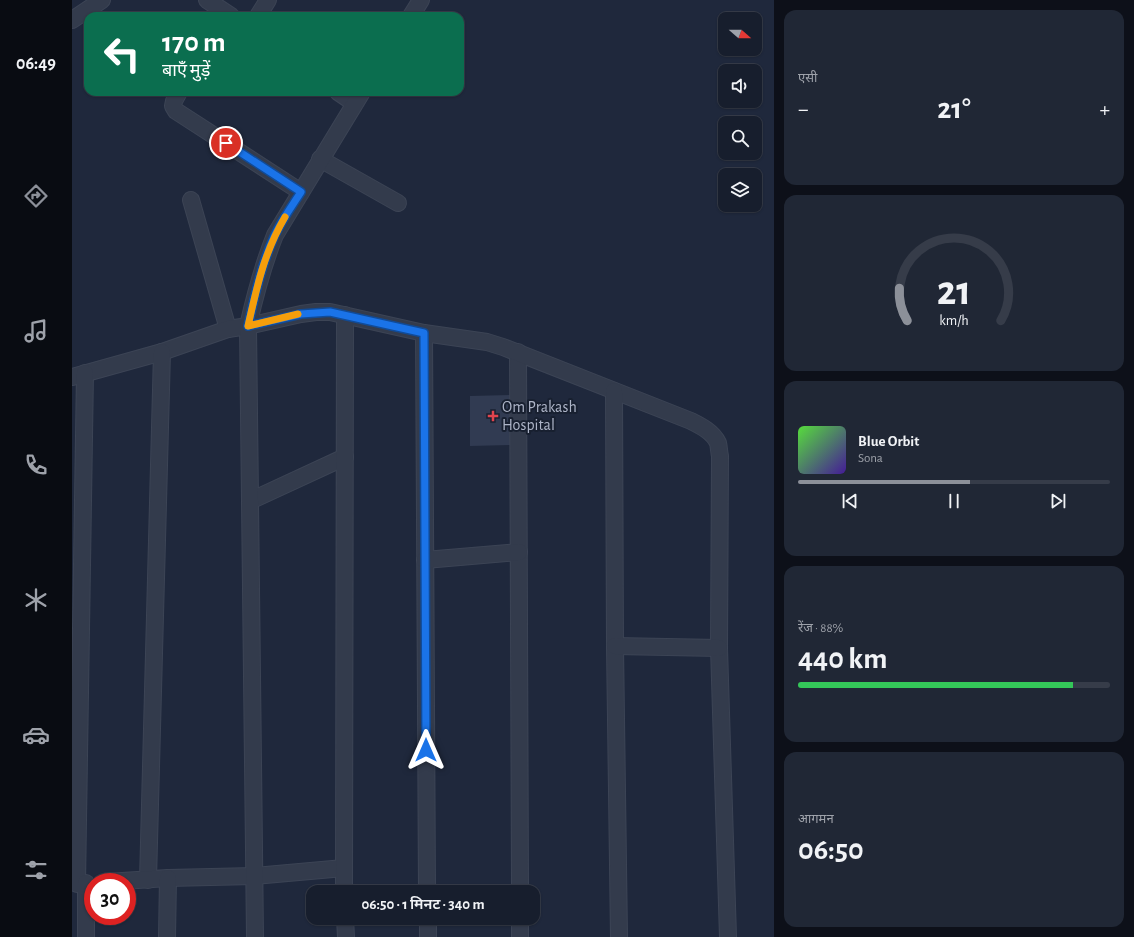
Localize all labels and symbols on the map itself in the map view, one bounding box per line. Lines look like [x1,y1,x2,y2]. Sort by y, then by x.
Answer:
north arrow [718,12,762,56]
pin [209,126,243,160]
place label: Om Prakash Hospital [502,399,577,433]
marker: Om Prakash Hospital [487,410,499,422]
position arrow [405,729,447,771]
speed limit sign: 30 [84,873,136,925]

